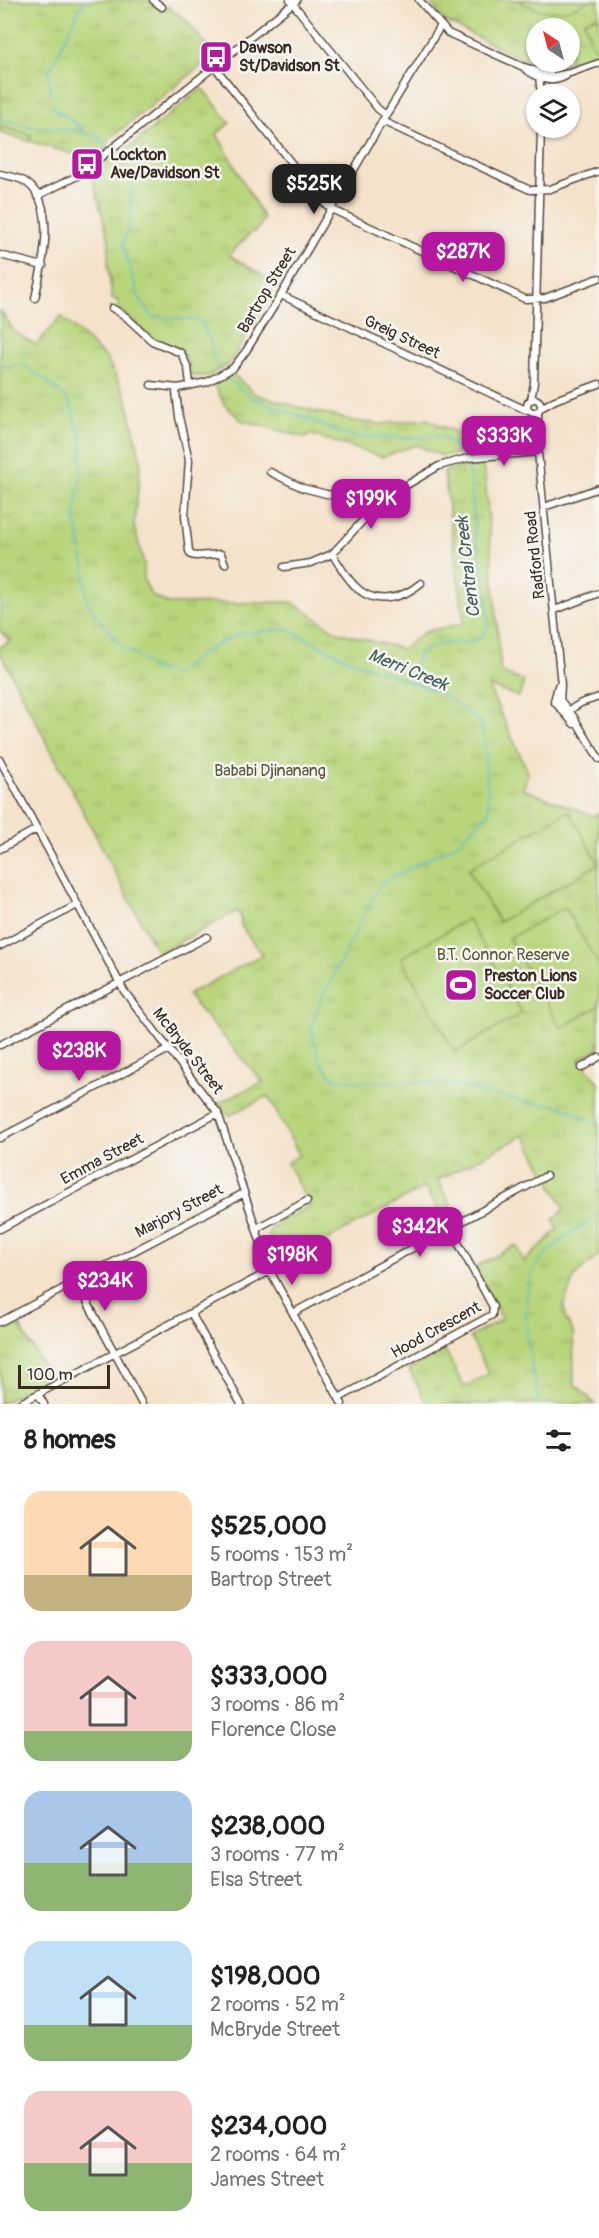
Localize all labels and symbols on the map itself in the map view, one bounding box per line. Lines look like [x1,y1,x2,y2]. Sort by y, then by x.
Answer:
north arrow [526,18,580,72]
place label: Dawson St/Davidson St [239,38,340,76]
bus stop icon: Dawson St/Davidson St [198,39,234,75]
place label: Lockton Ave/Davidson St [110,145,220,183]
bus stop icon: Lockton Ave/Davidson St [69,146,105,182]
pin: $525K [272,164,356,215]
pin: $287K [421,232,505,283]
street label: Bartrop Street [233,243,301,337]
street label: Greig Street [361,311,444,364]
pin: $333K [462,416,546,467]
pin: $199K [329,479,413,530]
street label: Radford Road [520,510,550,600]
water label: Central Creek [450,513,486,619]
water label: Merri Creek [365,644,453,697]
park label: Bababi Djinanang [214,761,326,781]
park label: B.T. Connor Reserve [437,945,569,965]
place label: Preston Lions Soccer Club [484,966,577,1004]
sports icon: Preston Lions Soccer Club [443,967,479,1003]
street label: McBryde Street [148,1004,228,1099]
pin: $238K [37,1031,121,1082]
street label: Emma Street [57,1129,147,1189]
street label: Marjory Street [132,1179,227,1242]
pin: $342K [378,1207,462,1258]
pin: $198K [250,1235,334,1286]
pin: $234K [63,1261,147,1312]
street label: Hood Crescent [387,1297,485,1363]
scale bar [18,1362,110,1390]

